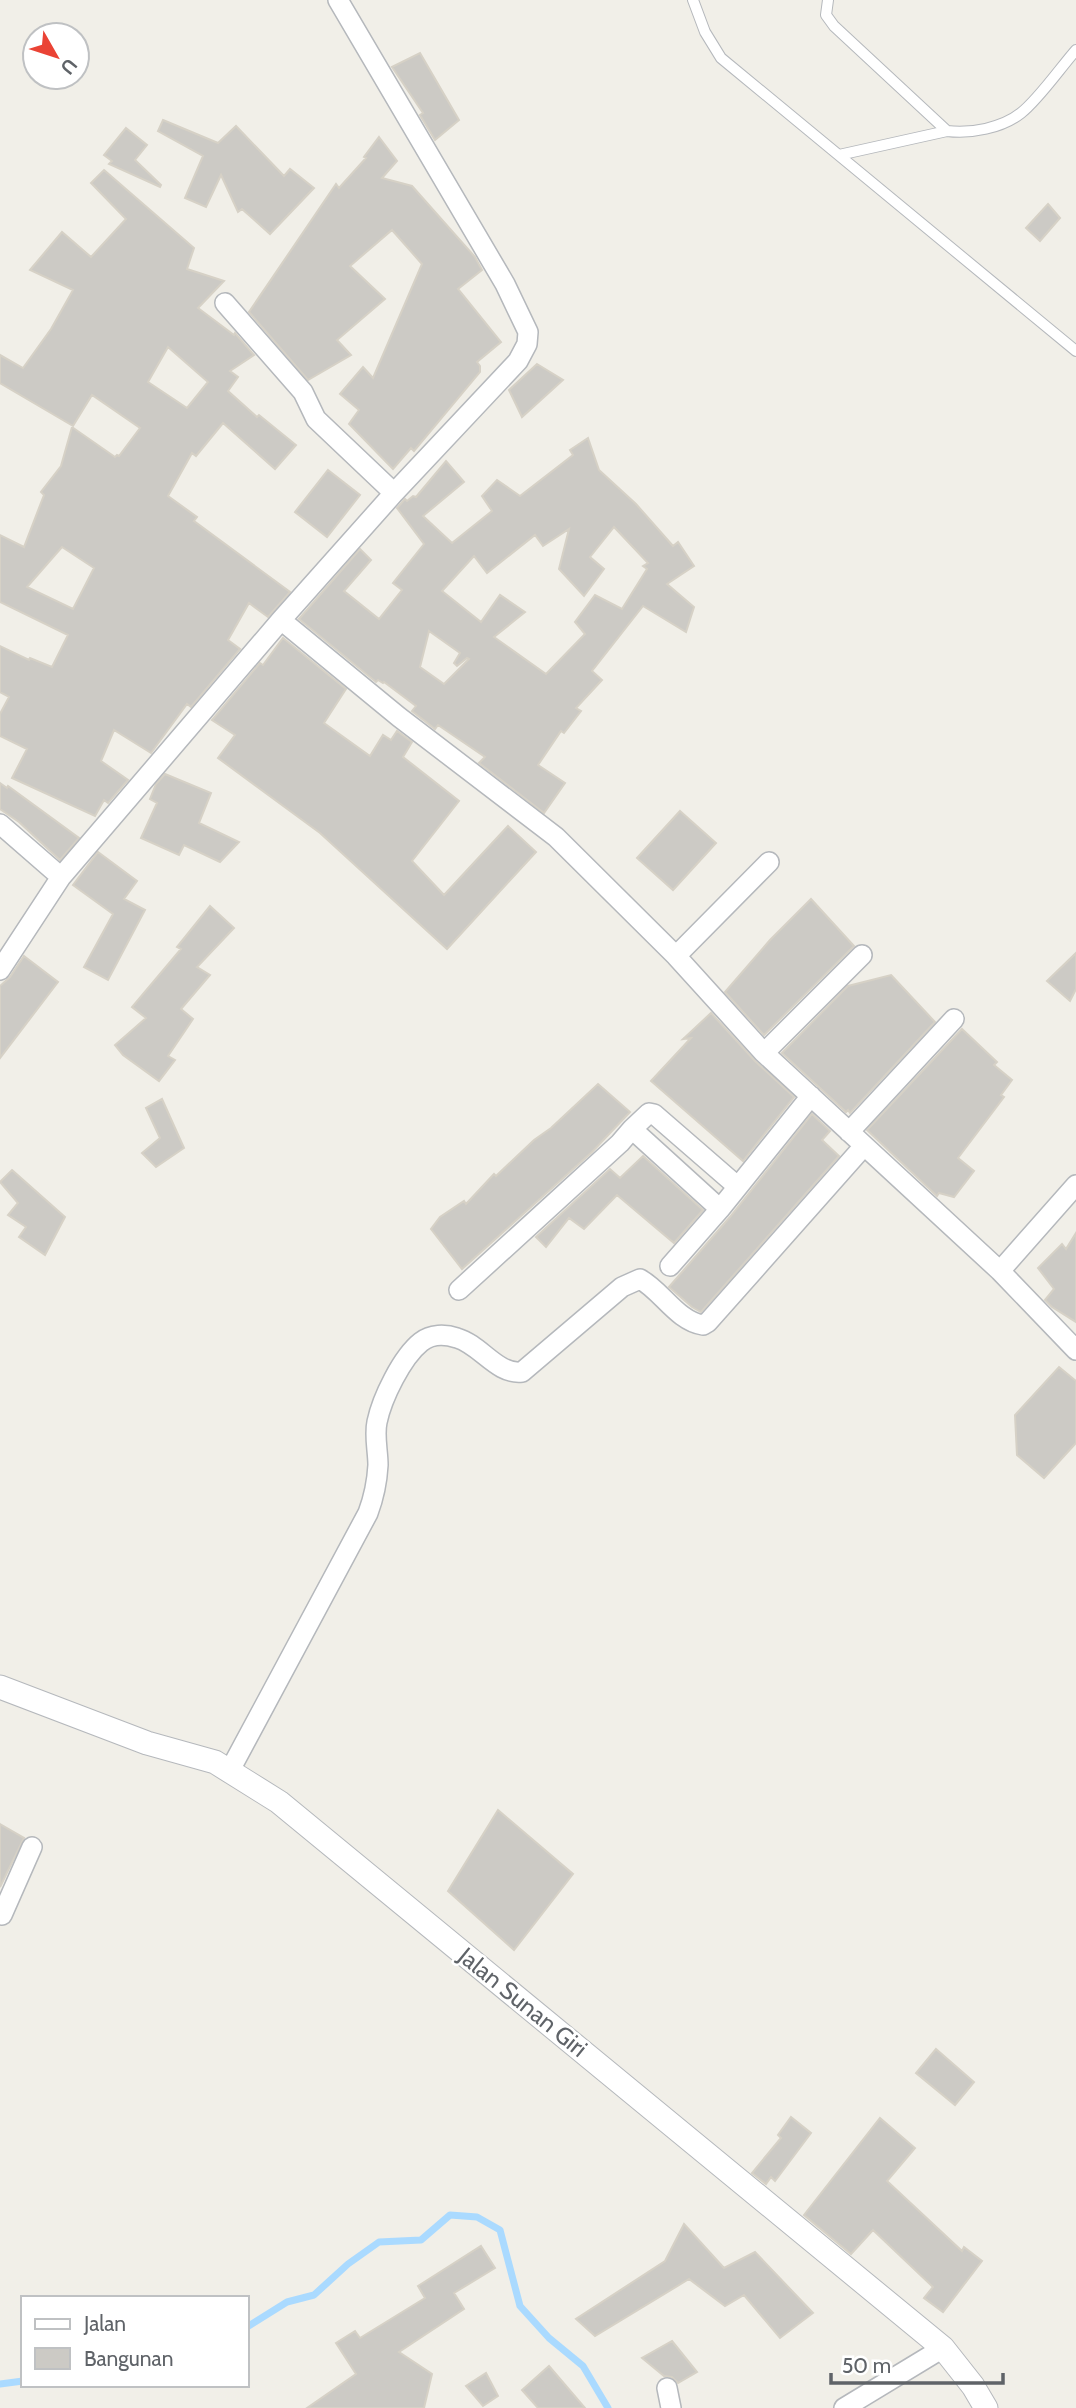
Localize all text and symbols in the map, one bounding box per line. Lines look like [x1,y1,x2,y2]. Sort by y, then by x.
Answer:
north arrow [21,21,91,91]
text: U [56,54,82,79]
street label: Jalan Sunan Giri [452,1941,593,2063]
legend [21,2296,248,2387]
text: Jalan [83,2311,126,2336]
scale bar [831,2342,1002,2386]
text: Bangunan [84,2346,173,2371]
text: 50 m [842,2353,891,2378]

